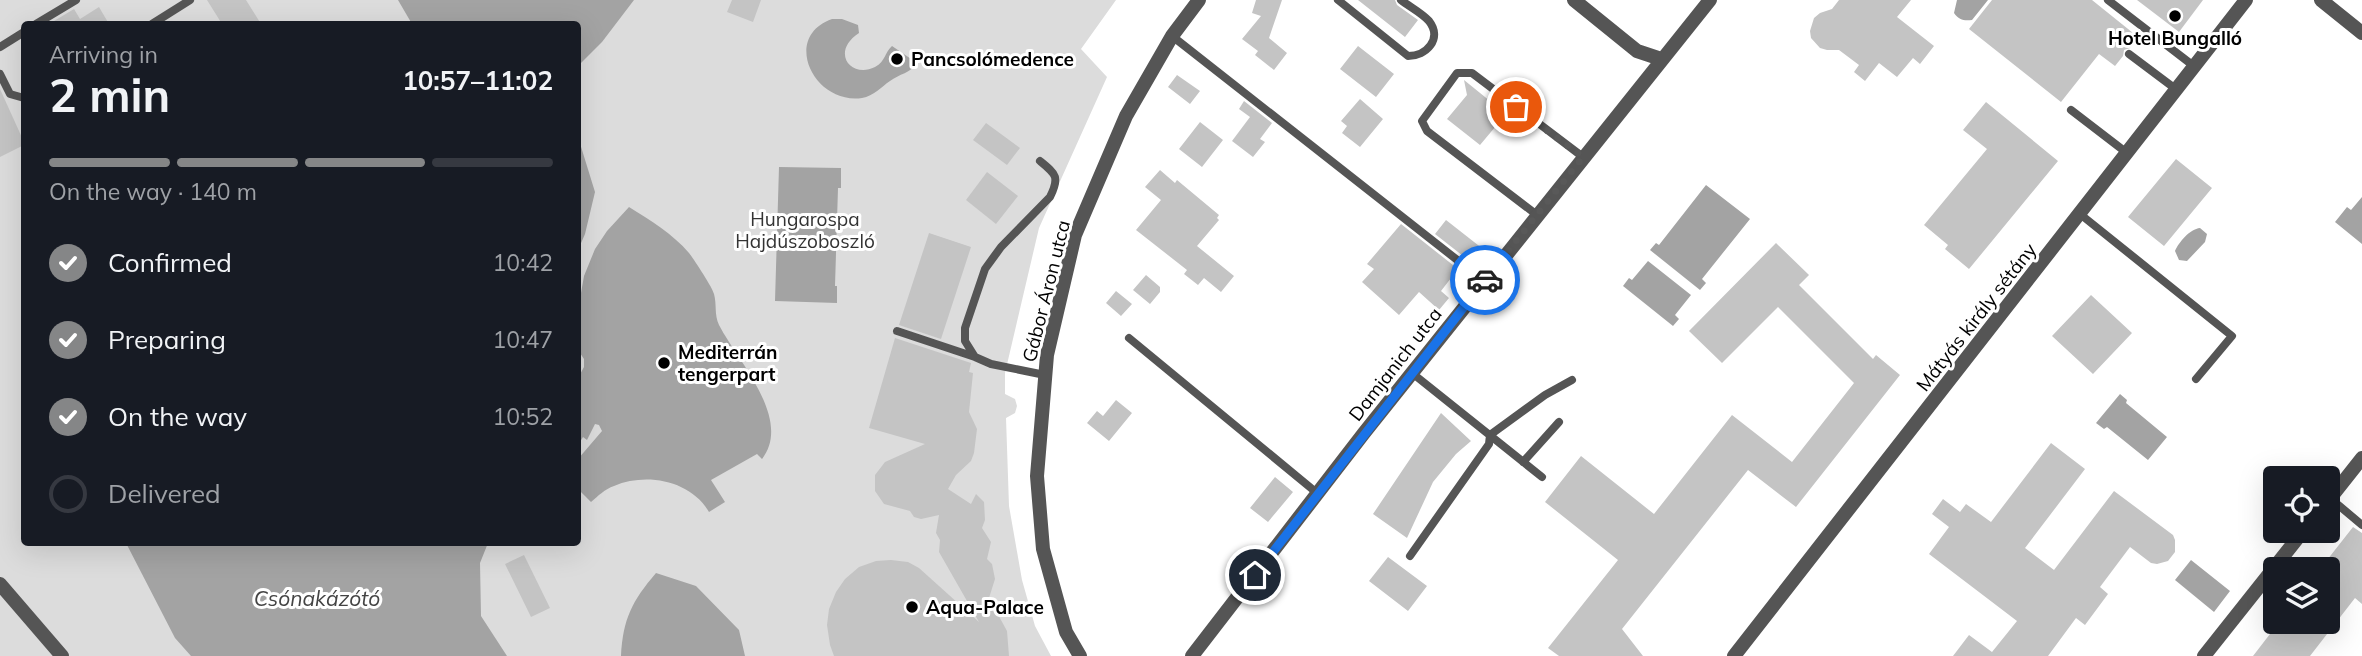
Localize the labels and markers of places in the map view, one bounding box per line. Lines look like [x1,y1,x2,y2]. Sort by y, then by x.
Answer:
marker: Hotel Bungalló [2167,8,2183,24]
place label: Hotel Bungalló [2108,26,2242,50]
place label: Pancsolómedence [911,47,1074,71]
marker: Pancsolómedence [889,51,905,67]
pin [1486,77,1546,137]
place label: Mediterrán tengerpart [678,340,777,386]
marker: Mediterrán tengerpart [656,355,672,371]
pin [1225,545,1285,605]
place label: Aqua-Palace [926,595,1044,619]
marker: Aqua-Palace [904,599,920,615]

